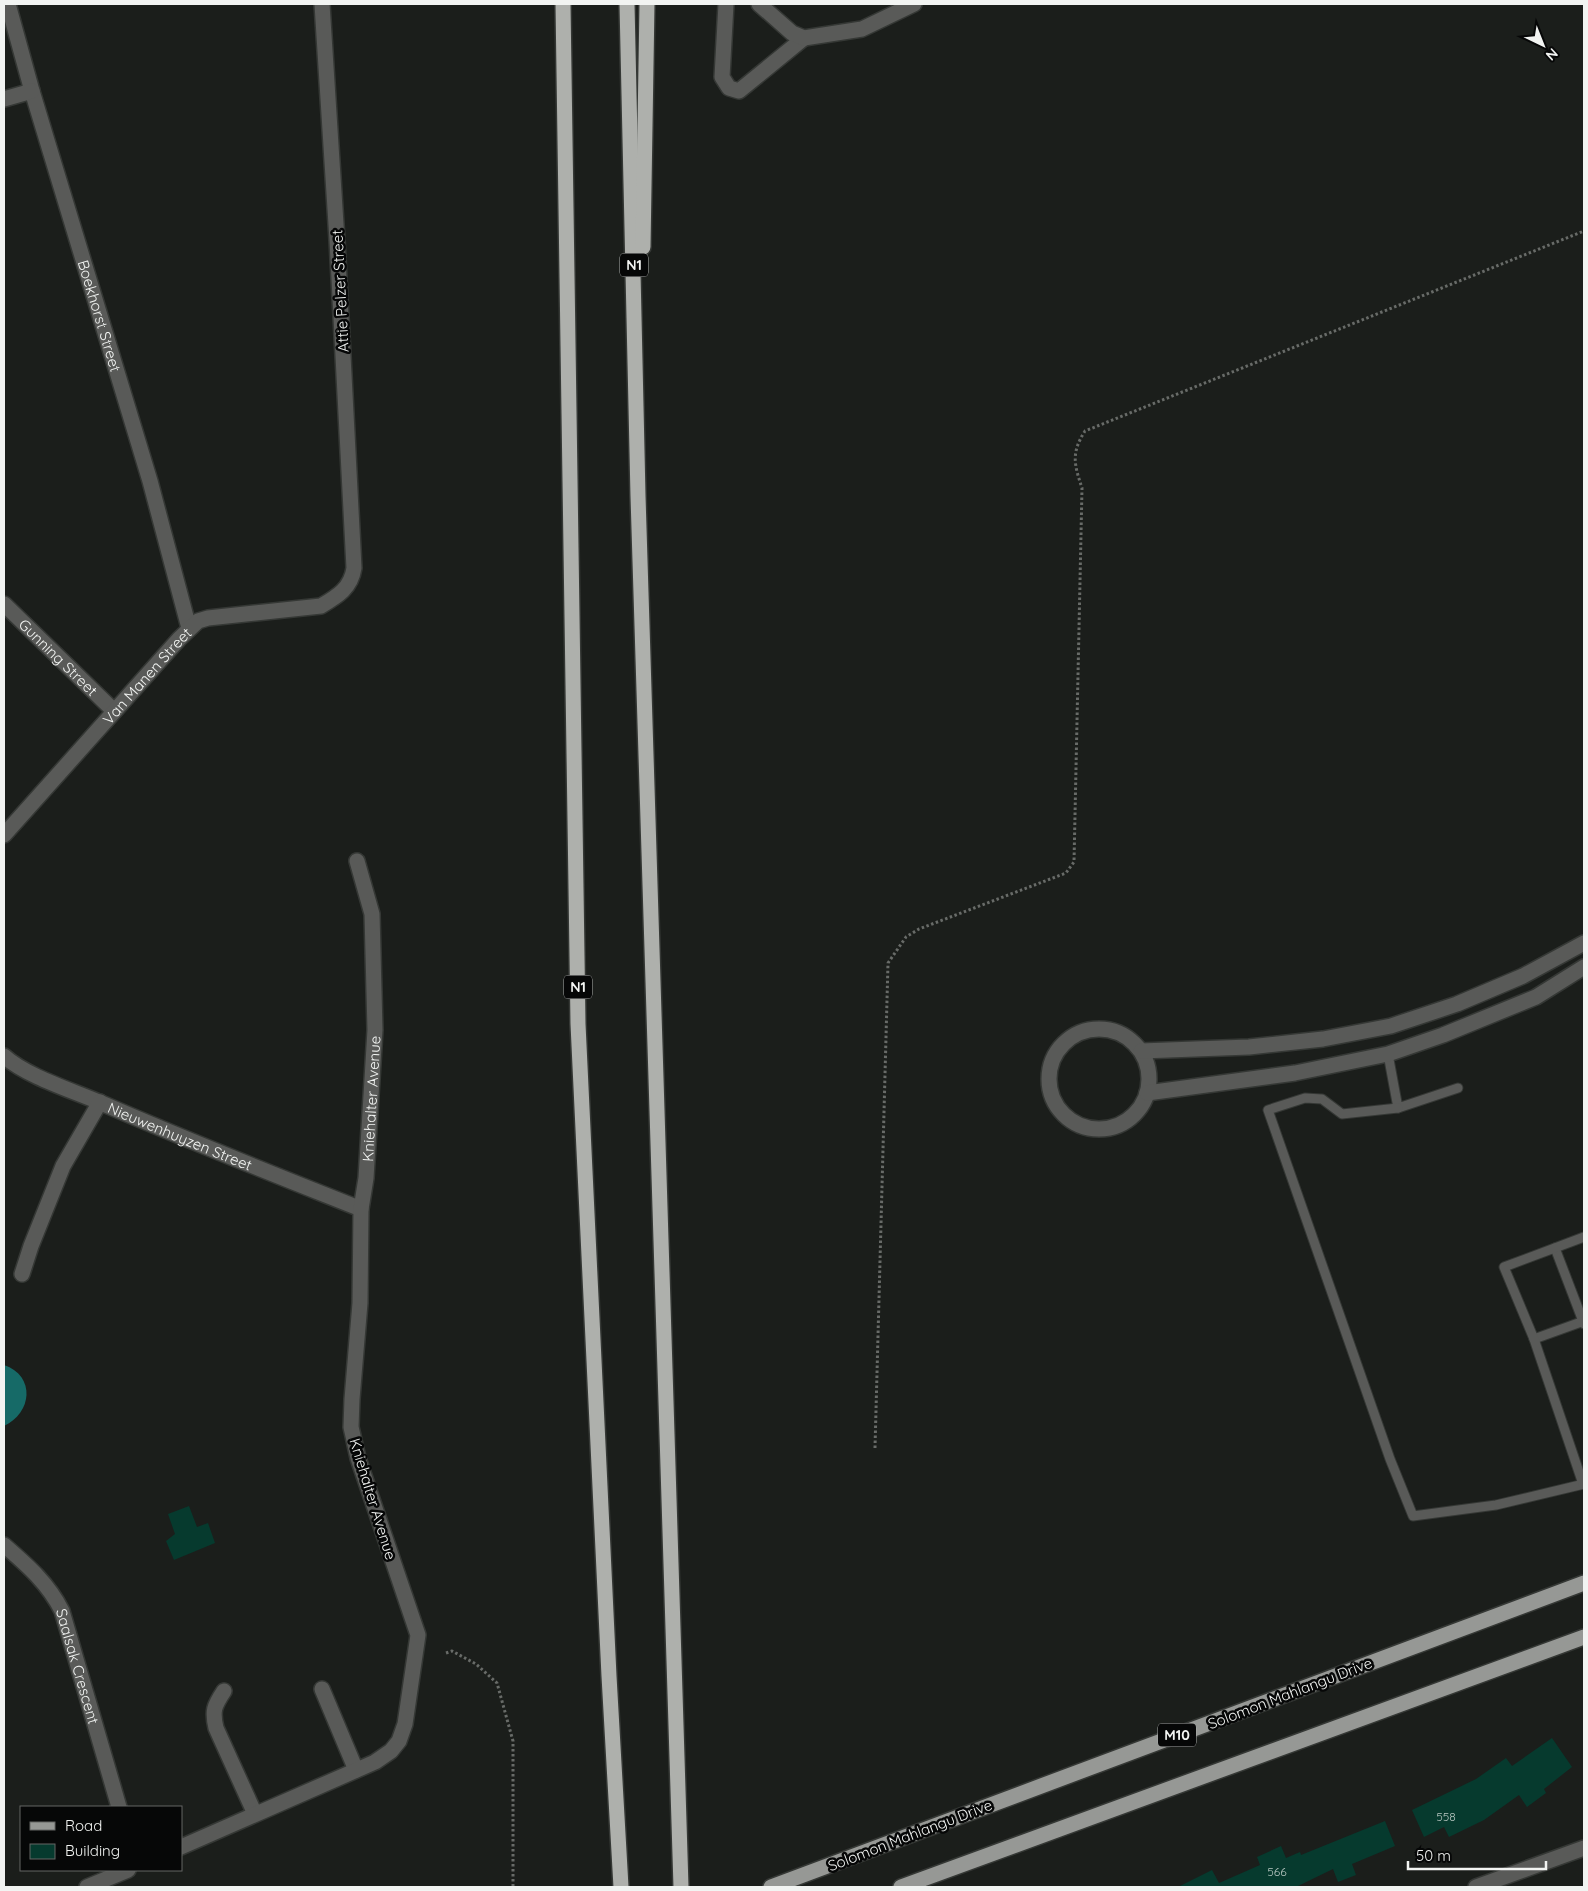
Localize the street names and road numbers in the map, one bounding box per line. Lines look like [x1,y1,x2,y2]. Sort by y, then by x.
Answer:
street label: Attie Pelzer Street [327,229,353,353]
road number: N1 [620,254,648,276]
street label: Boekhorst Street [74,257,126,374]
street label: Gunning Street [15,614,102,700]
street label: Van Manen Street [98,623,195,728]
road number: N1 [564,976,592,999]
street label: Kniehalter Avenue [358,1035,384,1162]
street label: Nieuwenhuyzen Street [105,1098,255,1174]
street label: Kniehalter Avenue [345,1436,401,1562]
street label: Saalsak Crescent [52,1606,104,1726]
street label: Solomon Mahlangu Drive [1205,1653,1375,1733]
road number: M10 [1158,1724,1196,1746]
street label: Solomon Mahlangu Drive [825,1795,995,1875]

